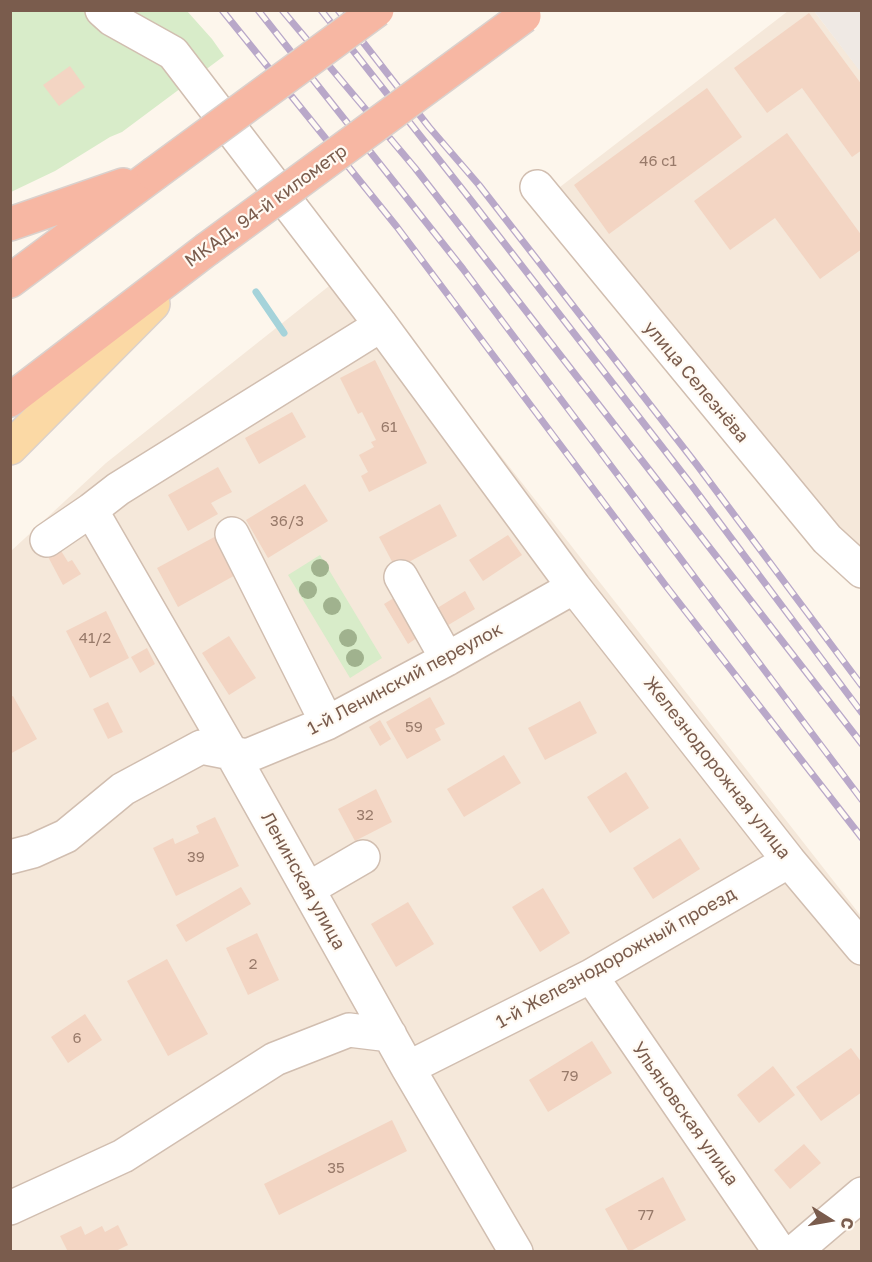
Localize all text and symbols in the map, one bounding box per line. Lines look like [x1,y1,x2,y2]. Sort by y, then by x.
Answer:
street label: МКАД, 94-й километр [181,140,351,272]
house number: 46 с1 [639,152,677,170]
street label: улица Селезнёва [639,317,753,447]
house number: 61 [381,418,397,436]
house number: 36/3 [270,512,304,530]
street label: 1-й Ленинский переулок [304,618,506,740]
house number: 41/2 [79,629,111,647]
street label: Железнодорожная улица [639,673,795,863]
house number: 59 [405,718,423,736]
house number: 32 [356,806,374,824]
street label: Ленинская улица [256,808,350,954]
house number: 39 [187,848,205,866]
street label: 1-й Железнодорожный проезд [492,883,740,1033]
house number: 2 [249,955,257,973]
house number: 6 [72,1029,82,1047]
street label: Ульяновская улица [627,1038,743,1190]
house number: 79 [561,1067,579,1085]
house number: 35 [327,1159,345,1177]
north arrow [800,1190,860,1250]
house number: 77 [638,1206,654,1224]
text: С [837,1216,859,1231]

